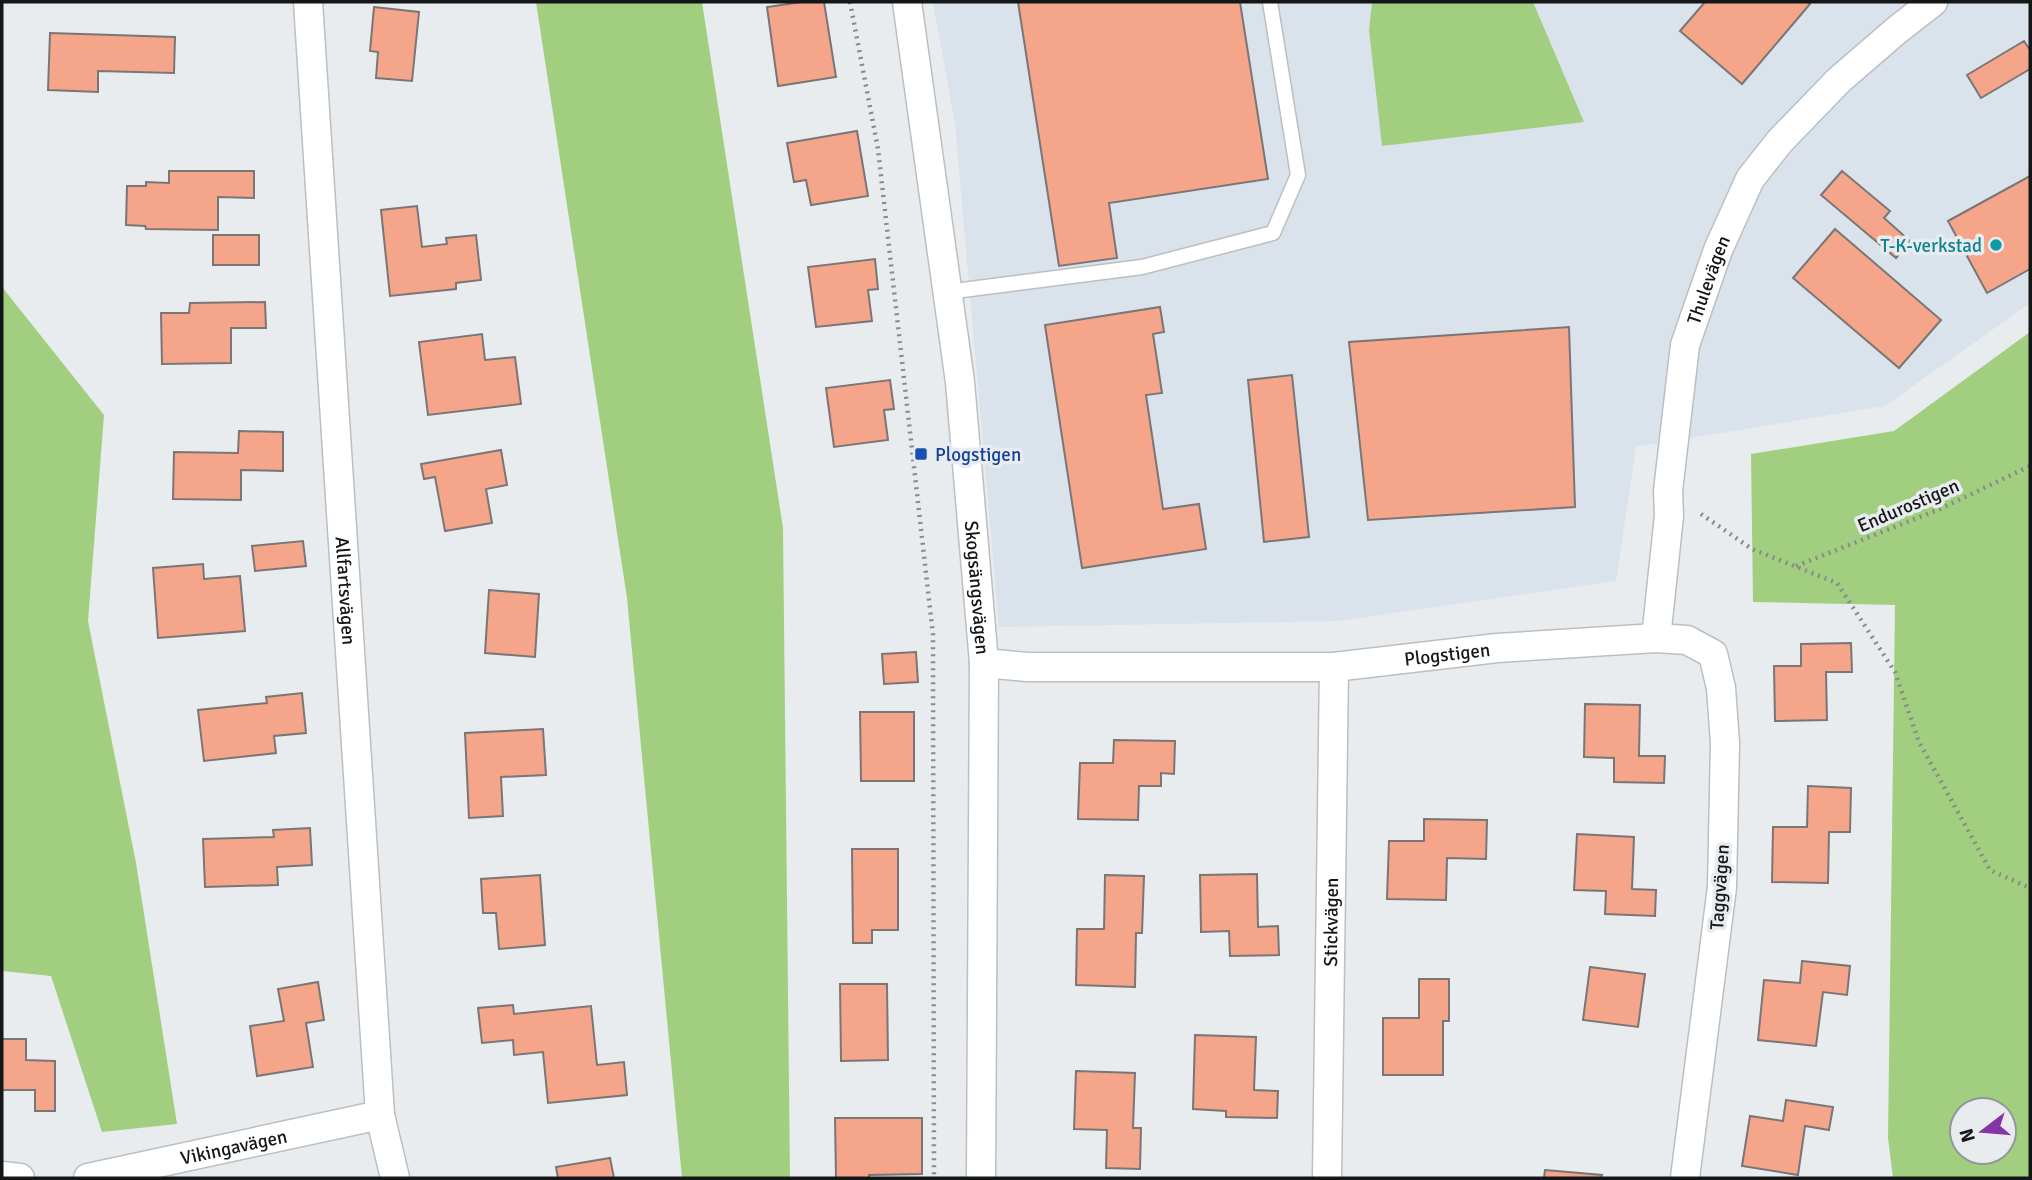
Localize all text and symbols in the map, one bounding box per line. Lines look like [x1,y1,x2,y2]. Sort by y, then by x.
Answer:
street label: Thulevägen [1682,232,1736,328]
place label: T-K-verkstad [1880,234,1982,258]
marker: T-K-verkstad [1988,237,2004,253]
place label: Plogstigen [935,443,1021,467]
marker: Plogstigen [913,446,929,462]
street label: Endurostigen [1854,474,1963,538]
street label: Skogsängsvägen [959,520,994,656]
street label: Allfartsvägen [330,536,361,646]
street label: Plogstigen [1403,638,1491,672]
street label: Taggvägen [1705,844,1735,931]
street label: Stickvägen [1319,877,1344,967]
north arrow [1948,1096,2018,1166]
street label: Vikingavägen [178,1124,289,1171]
text: N [1954,1126,1981,1145]

